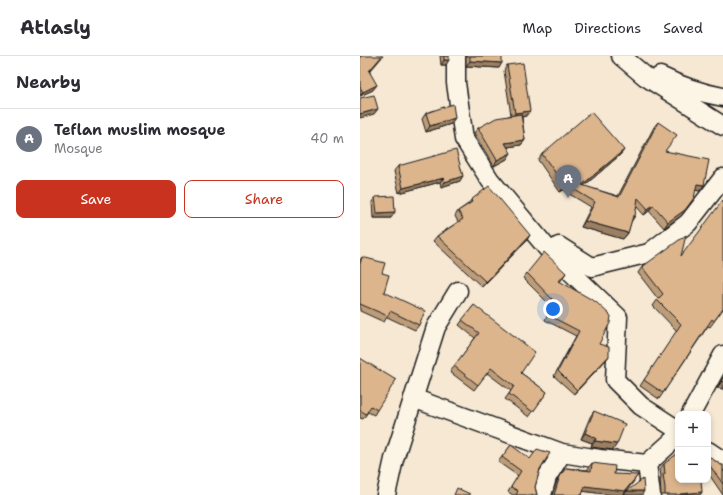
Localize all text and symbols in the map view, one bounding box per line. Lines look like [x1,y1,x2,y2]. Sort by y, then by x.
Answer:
text: Atlasly [20,15,91,40]
text: Map [523,19,553,37]
text: Directions [575,19,641,37]
text: Saved [663,19,703,37]
text: Nearby [16,71,81,93]
text: Teflan muslim mosque [54,120,225,140]
text: A [24,130,34,147]
text: 40 m [310,130,344,147]
text: Mosque [54,140,103,157]
pin: A [555,165,581,198]
button: Save [16,180,176,218]
button: Share [184,180,344,218]
your location [543,299,563,319]
map controls [675,411,711,483]
button: + [675,411,711,447]
button: − [675,447,711,483]

